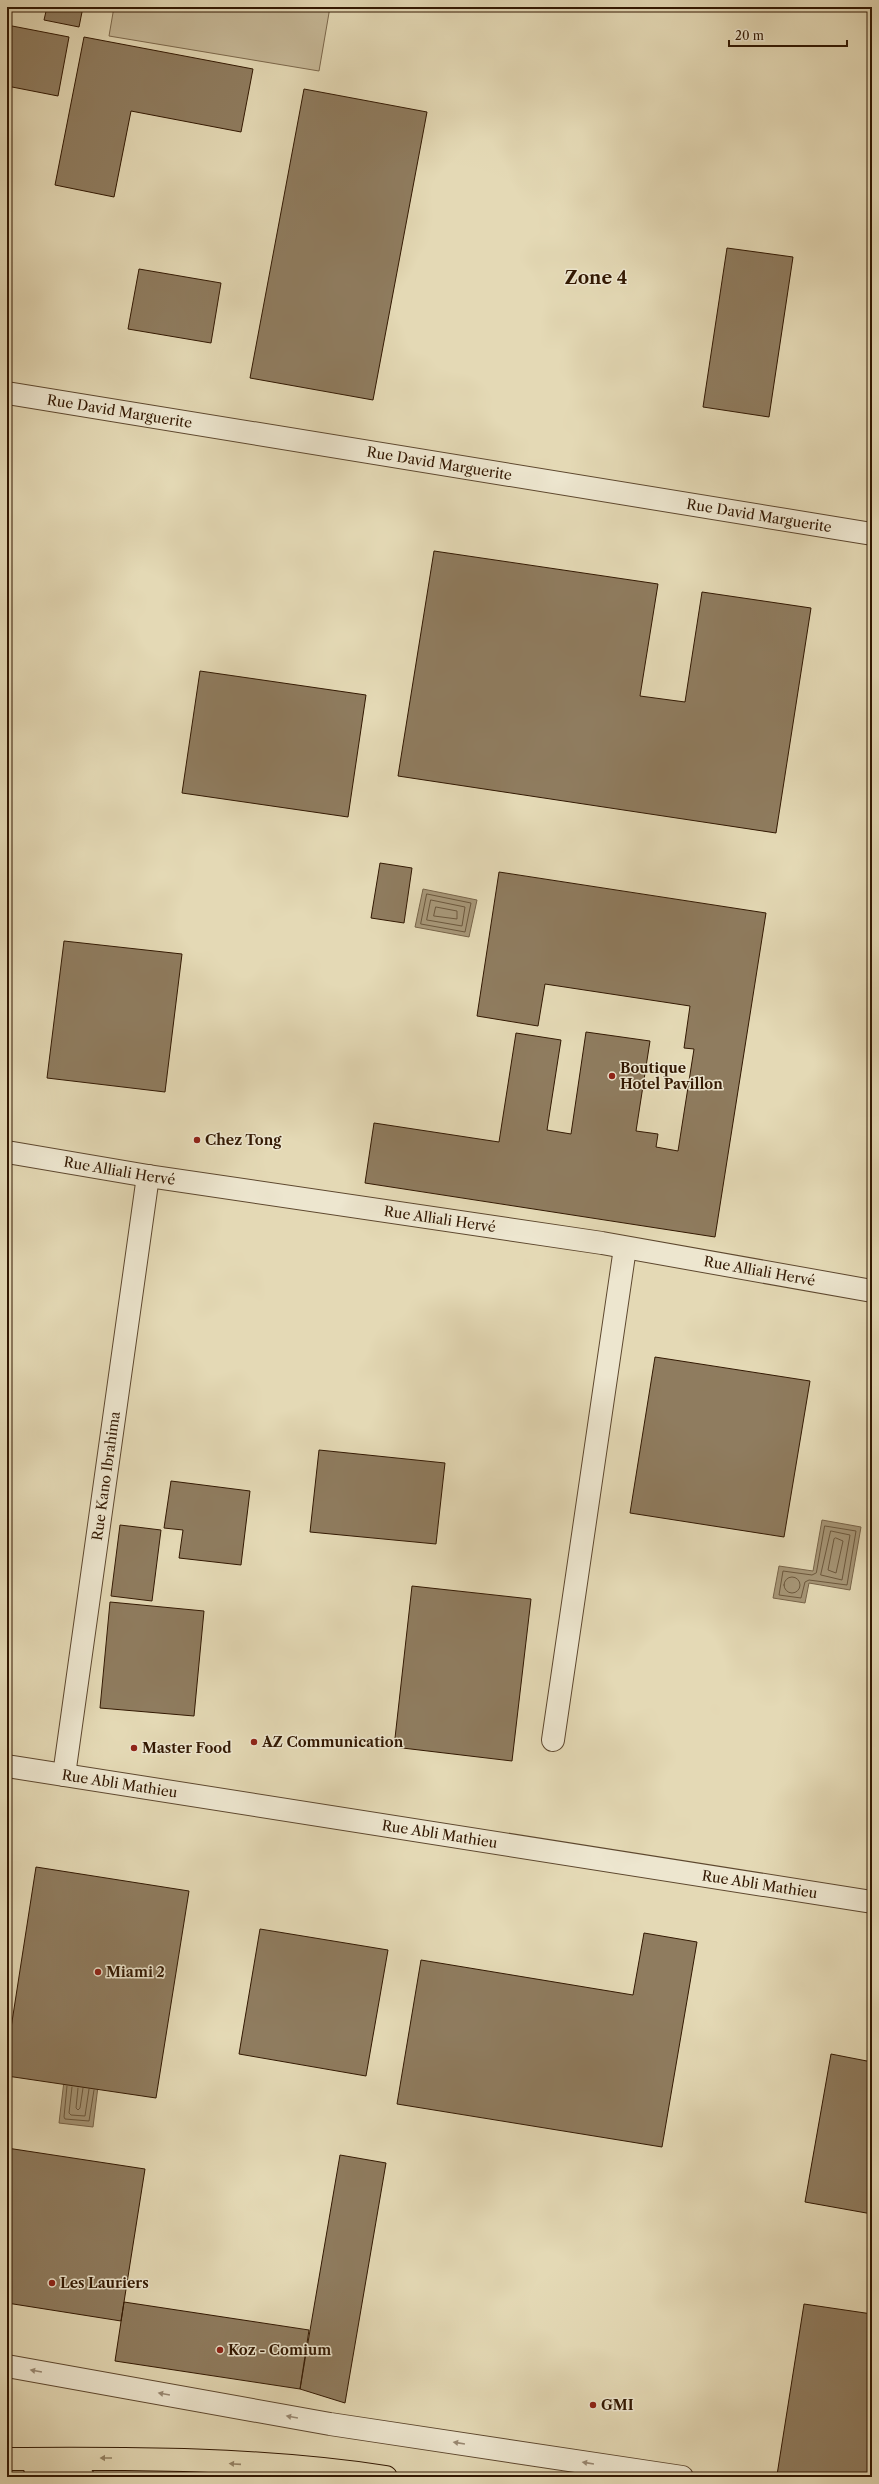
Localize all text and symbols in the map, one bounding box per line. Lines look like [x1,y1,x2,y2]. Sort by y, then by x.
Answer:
scale bar [729,22,847,48]
text: 20 m [735,28,764,43]
district label: Zone 4 [565,267,627,289]
street label: Rue David Marguerite [46,391,194,432]
street label: Rue David Marguerite [365,443,513,484]
street label: Rue David Marguerite [685,495,833,536]
place label: Boutique Hotel Pavillon [620,1059,723,1093]
marker: Boutique Hotel Pavillon [607,1071,617,1081]
place label: Chez Tong [205,1131,282,1149]
marker: Chez Tong [192,1135,202,1145]
street label: Rue Alliali Hervé [62,1153,177,1189]
street label: Rue Alliali Hervé [383,1202,497,1236]
street label: Rue Alliali Hervé [702,1252,817,1290]
street label: Rue Kano Ibrahima [88,1410,124,1542]
place label: AZ Communication [261,1733,404,1751]
marker: AZ Communication [249,1737,259,1747]
place label: Master Food [142,1739,232,1757]
marker: Master Food [129,1743,139,1753]
street label: Rue Abli Mathieu [61,1766,179,1802]
street label: Rue Abli Mathieu [381,1816,499,1852]
street label: Rue Abli Mathieu [701,1866,819,1902]
place label: Miami 2 [106,1963,165,1981]
marker: Miami 2 [93,1967,103,1977]
place label: Les Lauriers [60,2274,149,2292]
marker: Les Lauriers [47,2278,57,2288]
place label: Koz - Comium [228,2341,331,2359]
marker: Koz - Comium [215,2345,225,2355]
one-way arrow [30,2368,42,2374]
one-way arrow [158,2391,170,2397]
place label: GMI [601,2396,634,2414]
marker: GMI [588,2400,598,2410]
one-way arrow [285,2414,298,2420]
one-way arrow [453,2440,465,2446]
one-way arrow [99,2455,112,2461]
one-way arrow [229,2460,241,2467]
one-way arrow [582,2460,594,2466]

